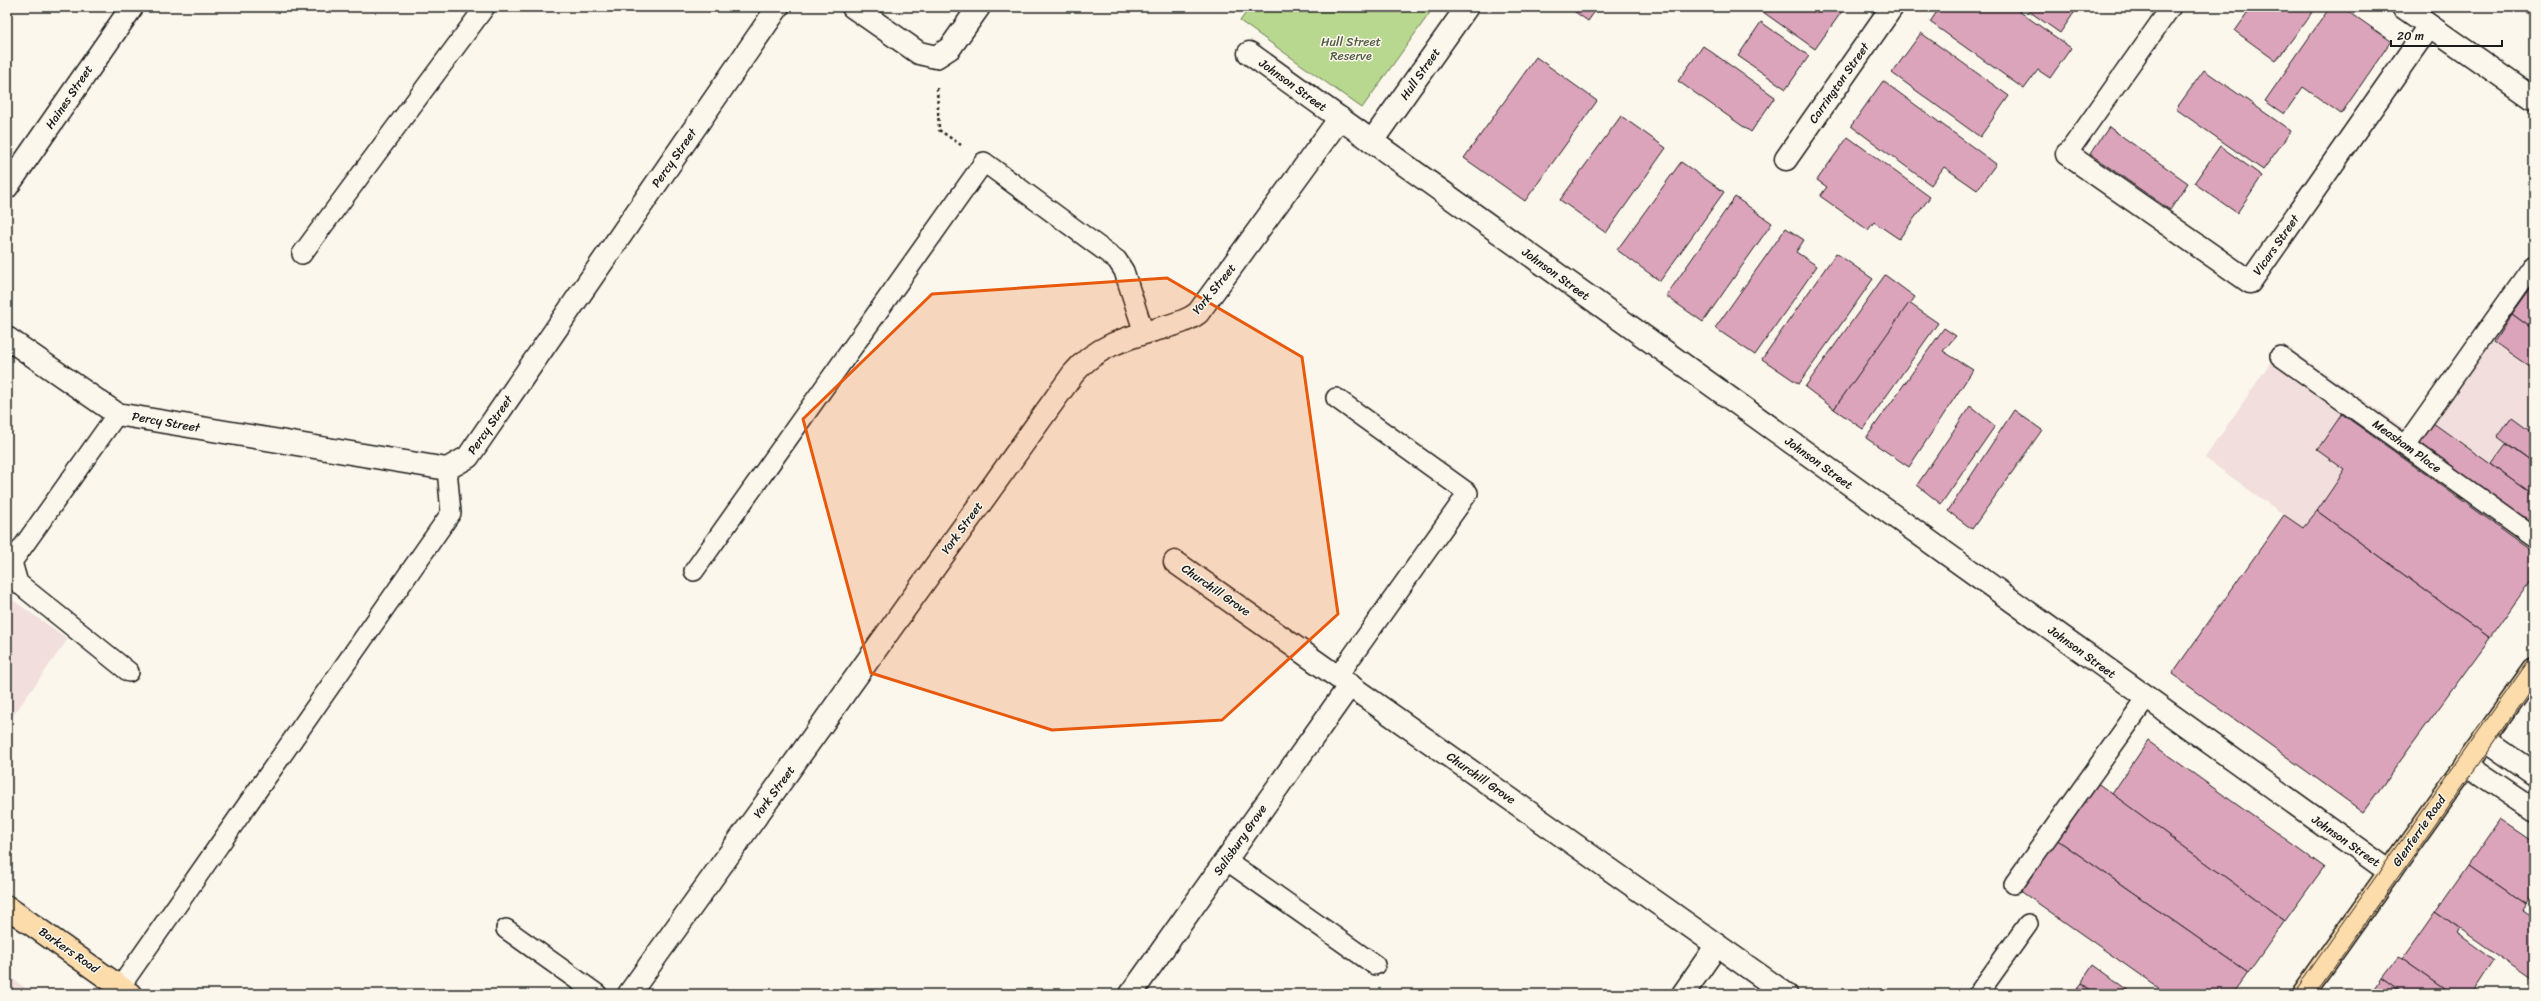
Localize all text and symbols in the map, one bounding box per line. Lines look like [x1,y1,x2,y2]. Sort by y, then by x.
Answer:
scale bar [2391,22,2502,48]
text: 20 m [2397,25,2424,47]
park label: Hull Street Reserve [1321,31,1381,67]
street label: Carrington Street [1803,37,1876,128]
street label: Hull Street [1394,43,1446,105]
street label: Johnson Street [1253,52,1332,117]
street label: Haines Street [39,60,99,134]
street label: Percy Street [645,123,703,192]
street label: Vicars Street [2247,209,2306,280]
street label: Johnson Street [1516,241,1595,306]
street label: York Street [1186,258,1242,320]
street label: Percy Street [461,390,519,459]
street label: Percy Street [130,405,203,439]
street label: Measham Place [2368,413,2446,479]
street label: Johnson Street [1779,430,1858,495]
street label: York Street [935,497,989,559]
street label: Churchill Grove [1177,558,1255,622]
street label: Johnson Street [2042,619,2121,684]
street label: Churchill Grove [1442,746,1520,810]
street label: York Street [747,761,801,823]
street label: Glenferrie Road [2386,789,2453,871]
street label: Salisbury Grove [1207,800,1273,880]
street label: Johnson Street [2306,808,2385,873]
street label: Barkers Road [34,921,105,980]

